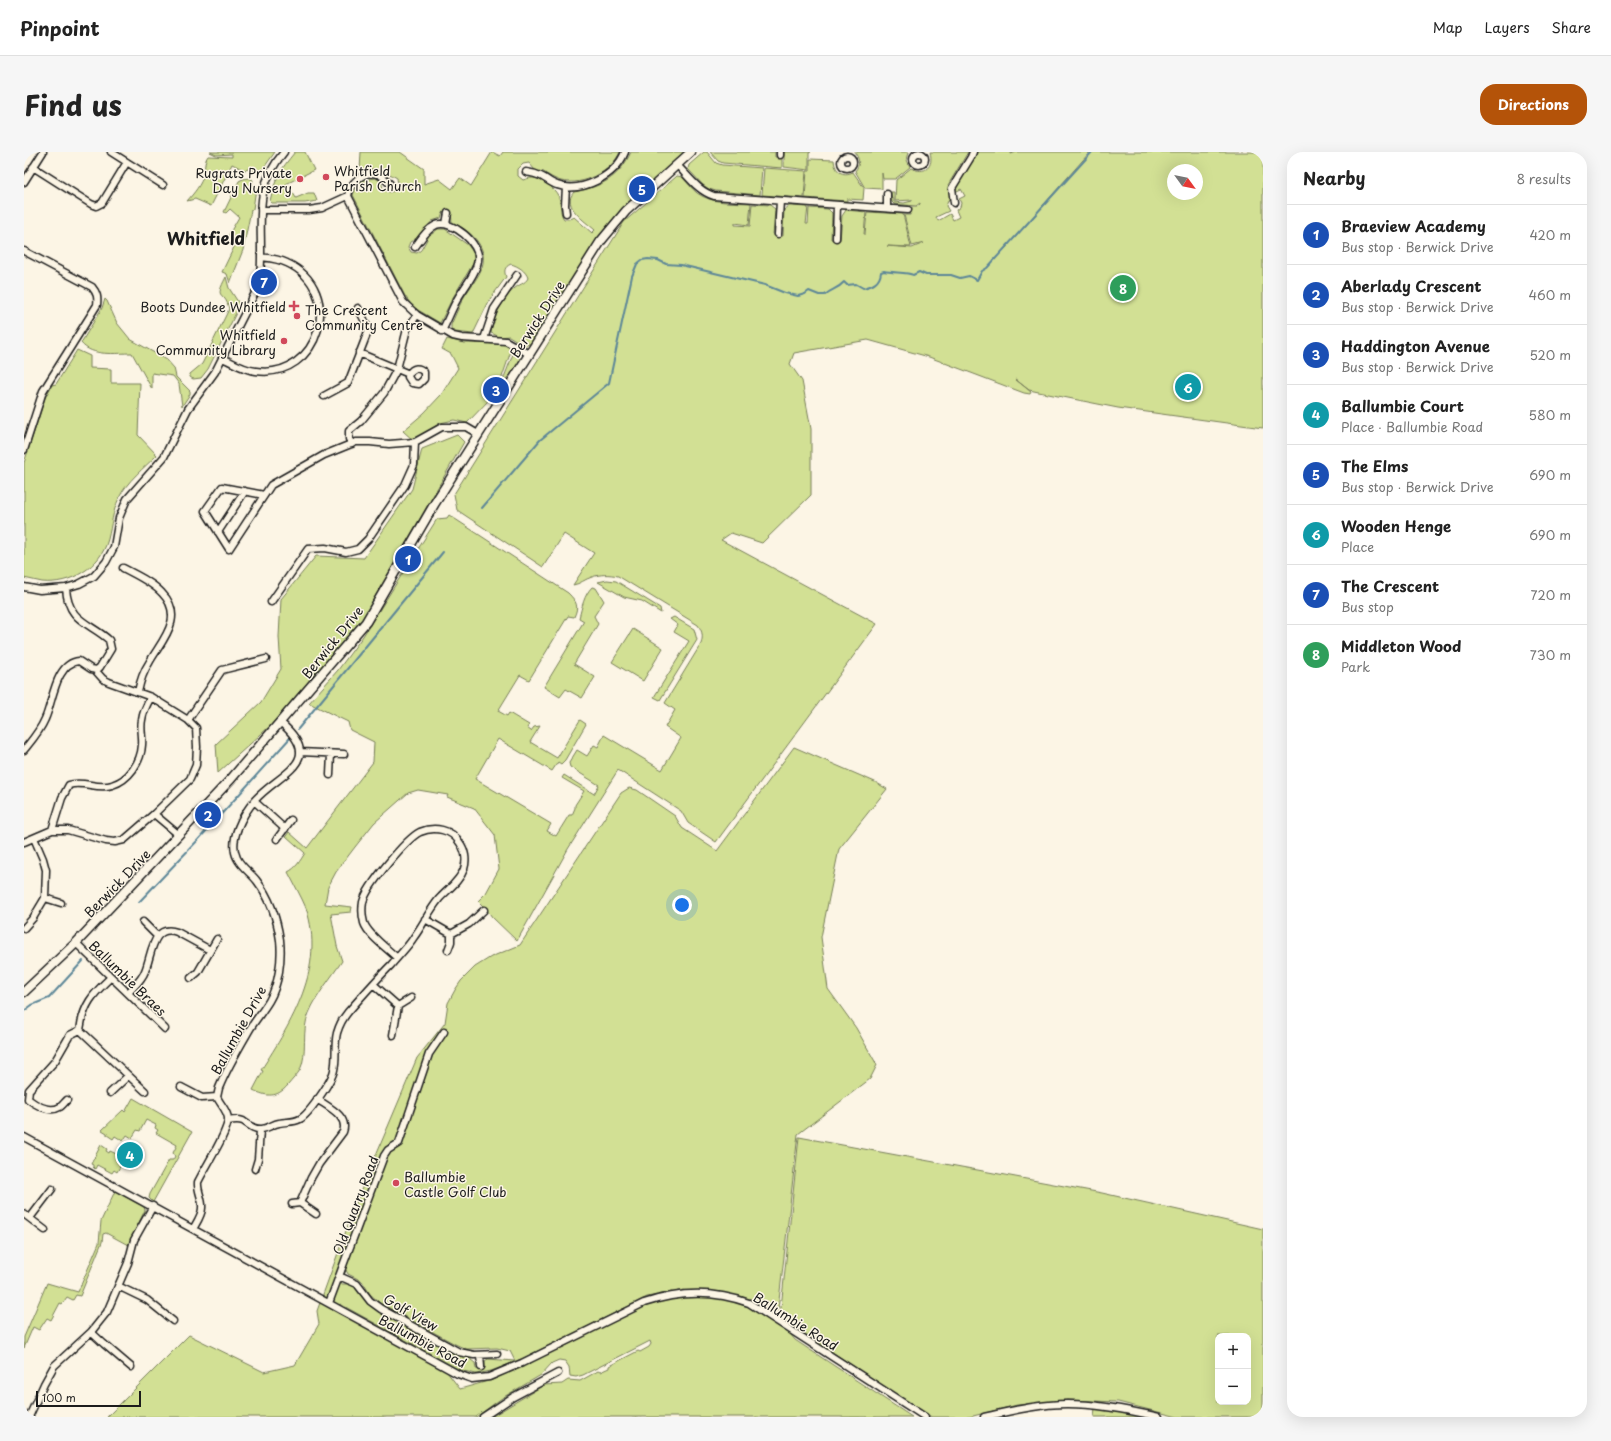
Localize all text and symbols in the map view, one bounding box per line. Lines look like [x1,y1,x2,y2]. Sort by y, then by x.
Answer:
text: Pinpoint [20,14,100,42]
text: Map [1433,17,1463,38]
text: Layers [1485,17,1530,38]
text: Share [1552,17,1591,38]
text: Find us [24,83,122,126]
button: Directions [1480,84,1587,125]
place label: Whitfield Parish Church [334,161,422,195]
place label: Rugrats Private Day Nursery [195,163,292,197]
north arrow [1167,164,1203,200]
text: Nearby [1303,165,1365,191]
text: 8 results [1517,169,1571,188]
marker: Whitfield Parish Church [321,172,331,182]
marker: Rugrats Private Day Nursery [295,174,305,184]
pin: 5 [629,174,655,204]
text: Braeview Academy [1341,214,1486,237]
district label: Whitfield [167,225,245,251]
text: 1 [1313,225,1319,244]
text: 420 m [1529,225,1571,244]
text: Bus stop · Berwick Drive [1341,237,1494,256]
pin: 7 [251,267,277,297]
pin: 8 [1110,273,1136,303]
text: Aberlady Crescent [1341,274,1481,297]
street label: Berwick Drive [505,277,569,361]
text: 2 [1311,285,1321,304]
text: 460 m [1528,285,1571,304]
place label: Boots Dundee Whitfield [140,297,286,316]
text: Bus stop · Berwick Drive [1341,297,1494,316]
place label: The Crescent Community Centre [305,300,423,334]
marker: Boots Dundee Whitfield [289,301,299,311]
marker: The Crescent Community Centre [292,311,302,321]
place label: Whitfield Community Library [156,325,276,359]
text: Haddington Avenue [1341,334,1490,357]
marker: Whitfield Community Library [279,336,289,346]
text: 3 [1312,345,1320,364]
text: 520 m [1529,345,1571,364]
text: Bus stop · Berwick Drive [1341,357,1494,376]
pin: 6 [1175,372,1201,402]
pin: 3 [483,375,509,405]
text: Ballumbie Court [1341,394,1464,417]
text: 4 [1312,405,1320,424]
text: 580 m [1529,405,1571,424]
text: Place · Ballumbie Road [1341,417,1483,436]
text: The Elms [1341,454,1408,477]
text: 5 [1312,465,1320,484]
text: 690 m [1529,465,1571,484]
text: Bus stop · Berwick Drive [1341,477,1494,496]
text: Wooden Henge [1341,514,1451,537]
text: 6 [1311,525,1321,544]
text: 690 m [1529,525,1571,544]
text: Place [1341,537,1374,556]
pin: 1 [395,544,421,574]
text: The Crescent [1341,574,1439,597]
text: 7 [1312,585,1320,604]
text: 720 m [1531,585,1571,604]
text: Bus stop [1341,597,1394,616]
street label: Berwick Drive [297,602,367,682]
text: Middleton Wood [1341,634,1461,657]
text: 8 [1312,645,1320,664]
text: 730 m [1530,645,1571,664]
text: Park [1341,657,1370,676]
pin: 2 [195,800,221,830]
street label: Berwick Drive [80,845,155,921]
your location [672,895,692,915]
street label: Ballumbie Braes [85,936,171,1020]
street label: Ballumbie Drive [206,982,270,1078]
pin: 4 [117,1140,143,1170]
street label: Old Quarry Road [327,1153,383,1257]
place label: Ballumbie Castle Golf Club [404,1167,507,1201]
marker: Ballumbie Castle Golf Club [391,1178,401,1188]
street label: Ballumbie Road [750,1287,842,1355]
street label: Golf View [380,1289,442,1335]
street label: Ballumbie Road [376,1310,470,1372]
map controls [1215,1333,1251,1405]
button: + [1215,1333,1251,1369]
button: − [1215,1369,1251,1405]
scale bar [36,1389,141,1408]
text: 100 m [42,1389,76,1406]

